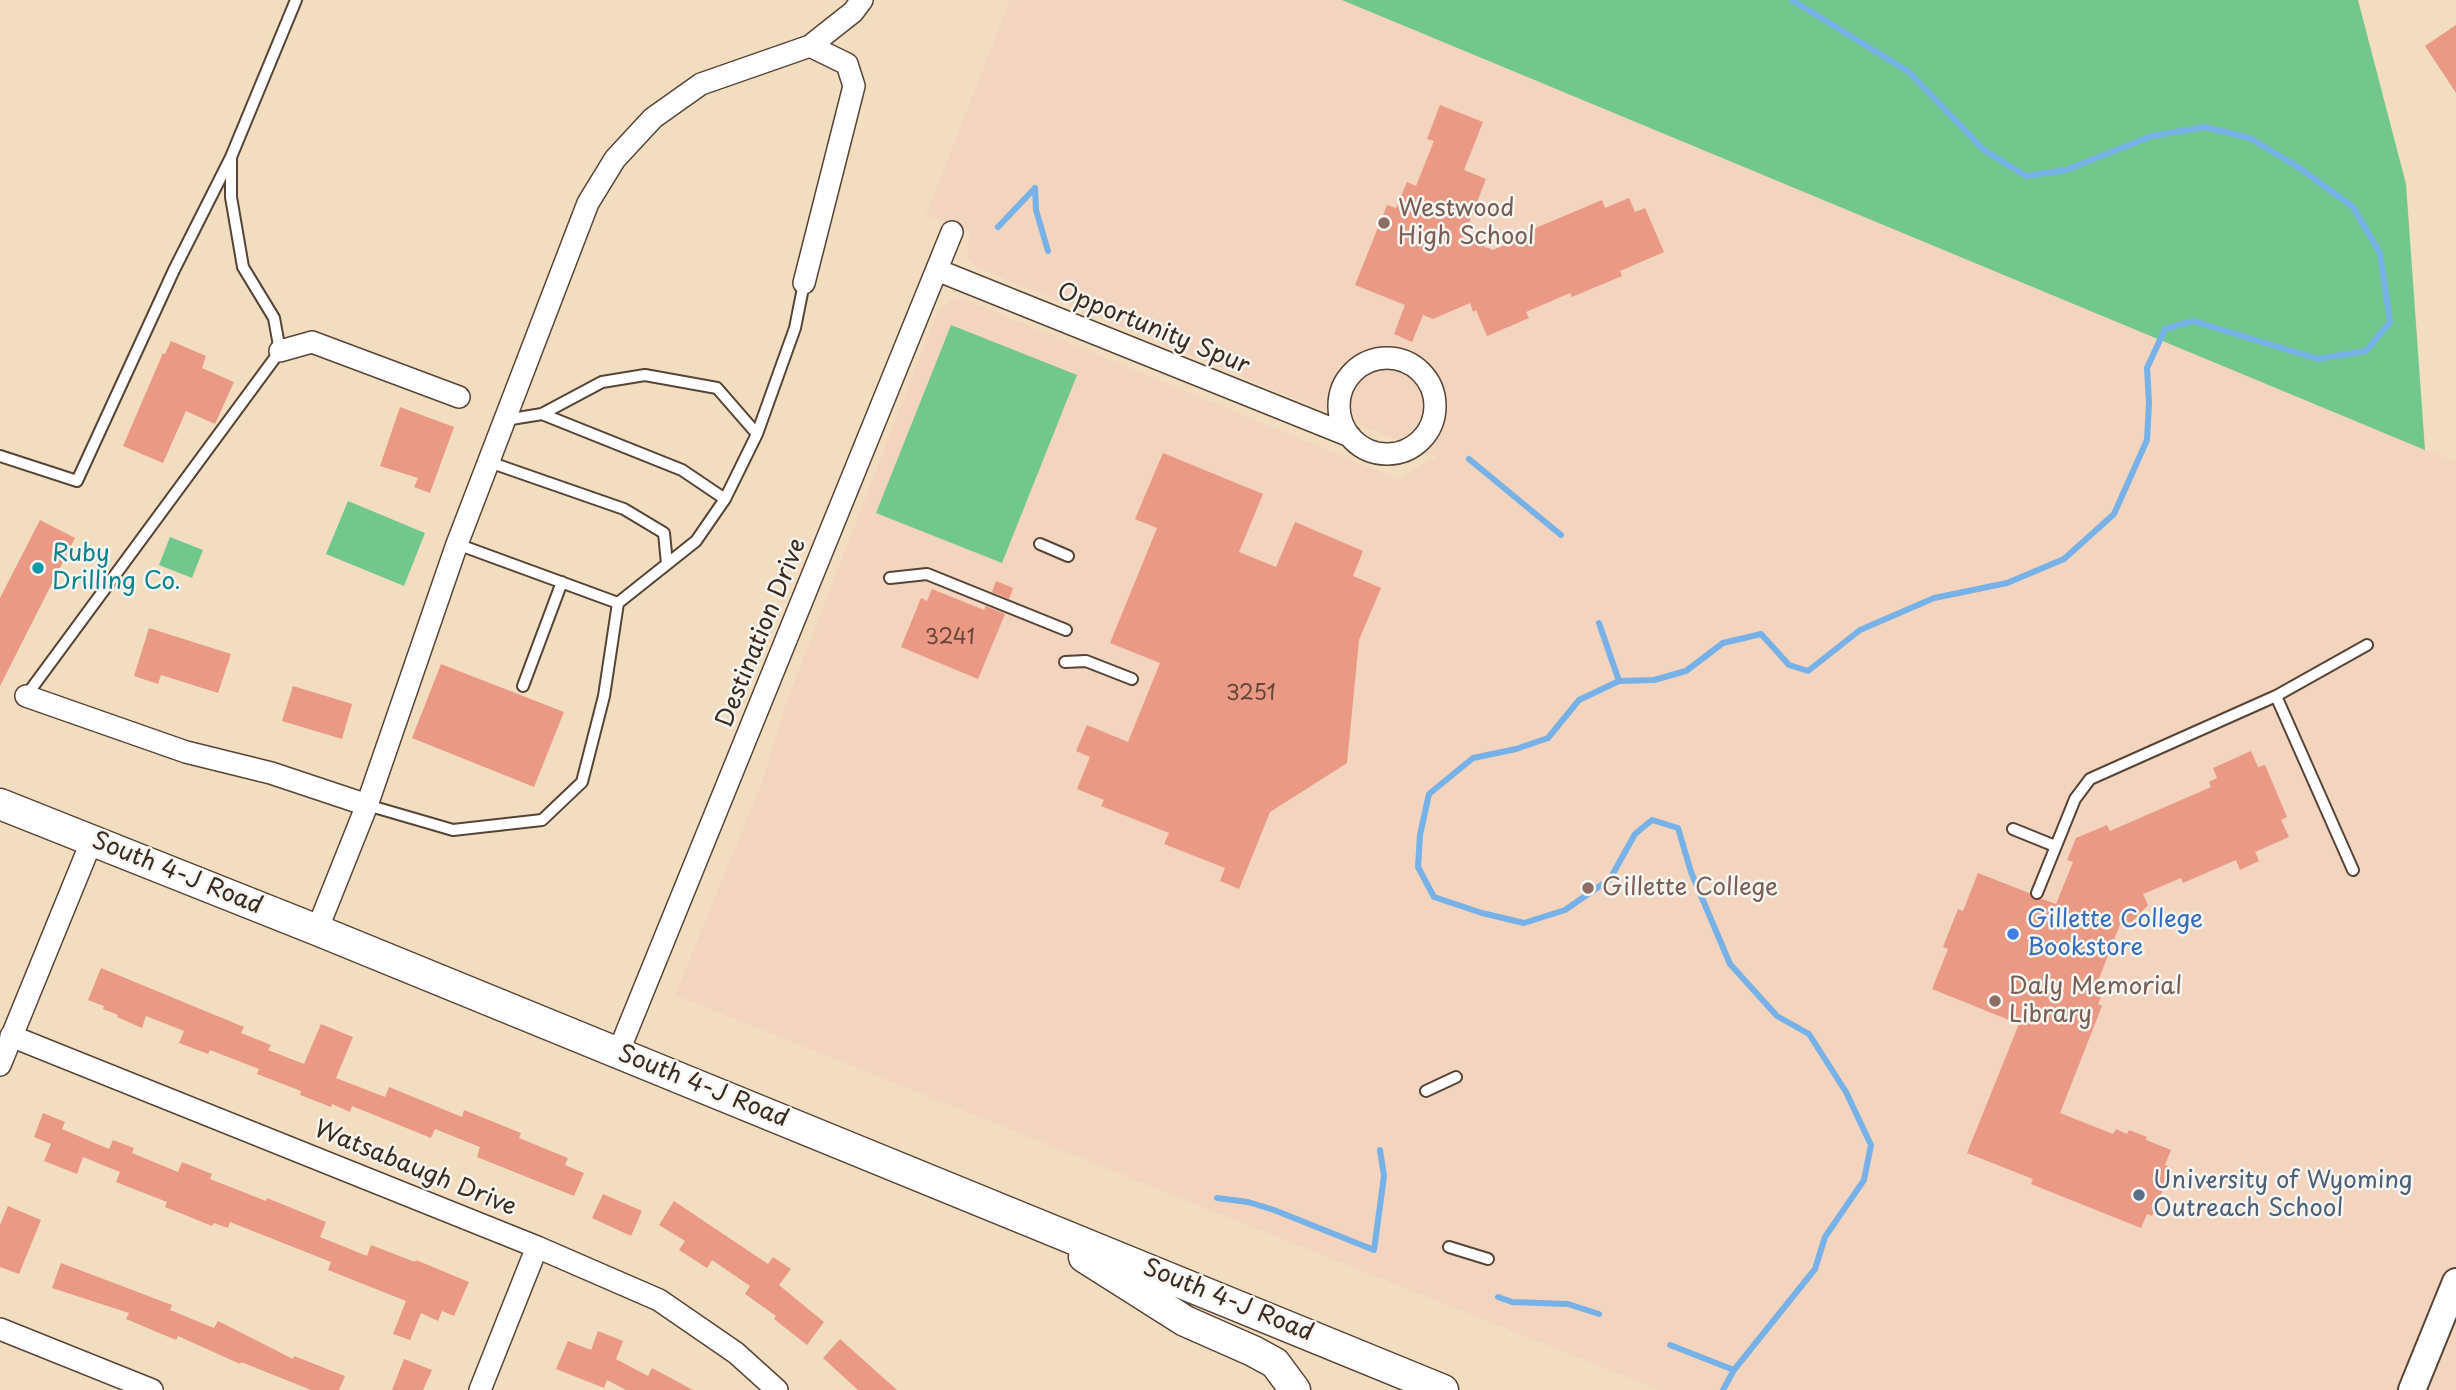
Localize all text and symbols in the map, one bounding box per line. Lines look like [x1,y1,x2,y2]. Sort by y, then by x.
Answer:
place label: Westwood High School [1398,195,1535,251]
marker: Westwood High School [1376,215,1392,231]
street label: Opportunity Spur [1053,277,1253,381]
street label: Destination Drive [711,534,813,732]
place label: Ruby Drilling Co. [52,540,181,596]
marker: Ruby Drilling Co. [30,560,46,576]
house number: 3241 [925,625,975,651]
house number: 3251 [1226,681,1276,707]
street label: South 4-J Road [88,827,266,921]
place label: Gillette College [1602,874,1778,902]
marker: Gillette College [1580,880,1596,896]
place label: Gillette College Bookstore [2027,906,2203,962]
marker: Gillette College Bookstore [2005,926,2021,942]
place label: Daly Memorial Library [2009,973,2182,1029]
marker: Daly Memorial Library [1987,993,2003,1009]
street label: South 4-J Road [614,1040,792,1134]
street label: Watsabaugh Drive [310,1115,520,1223]
place label: University of Wyoming Outreach School [2153,1167,2413,1223]
marker: University of Wyoming Outreach School [2131,1187,2147,1203]
street label: South 4-J Road [1139,1254,1317,1348]

